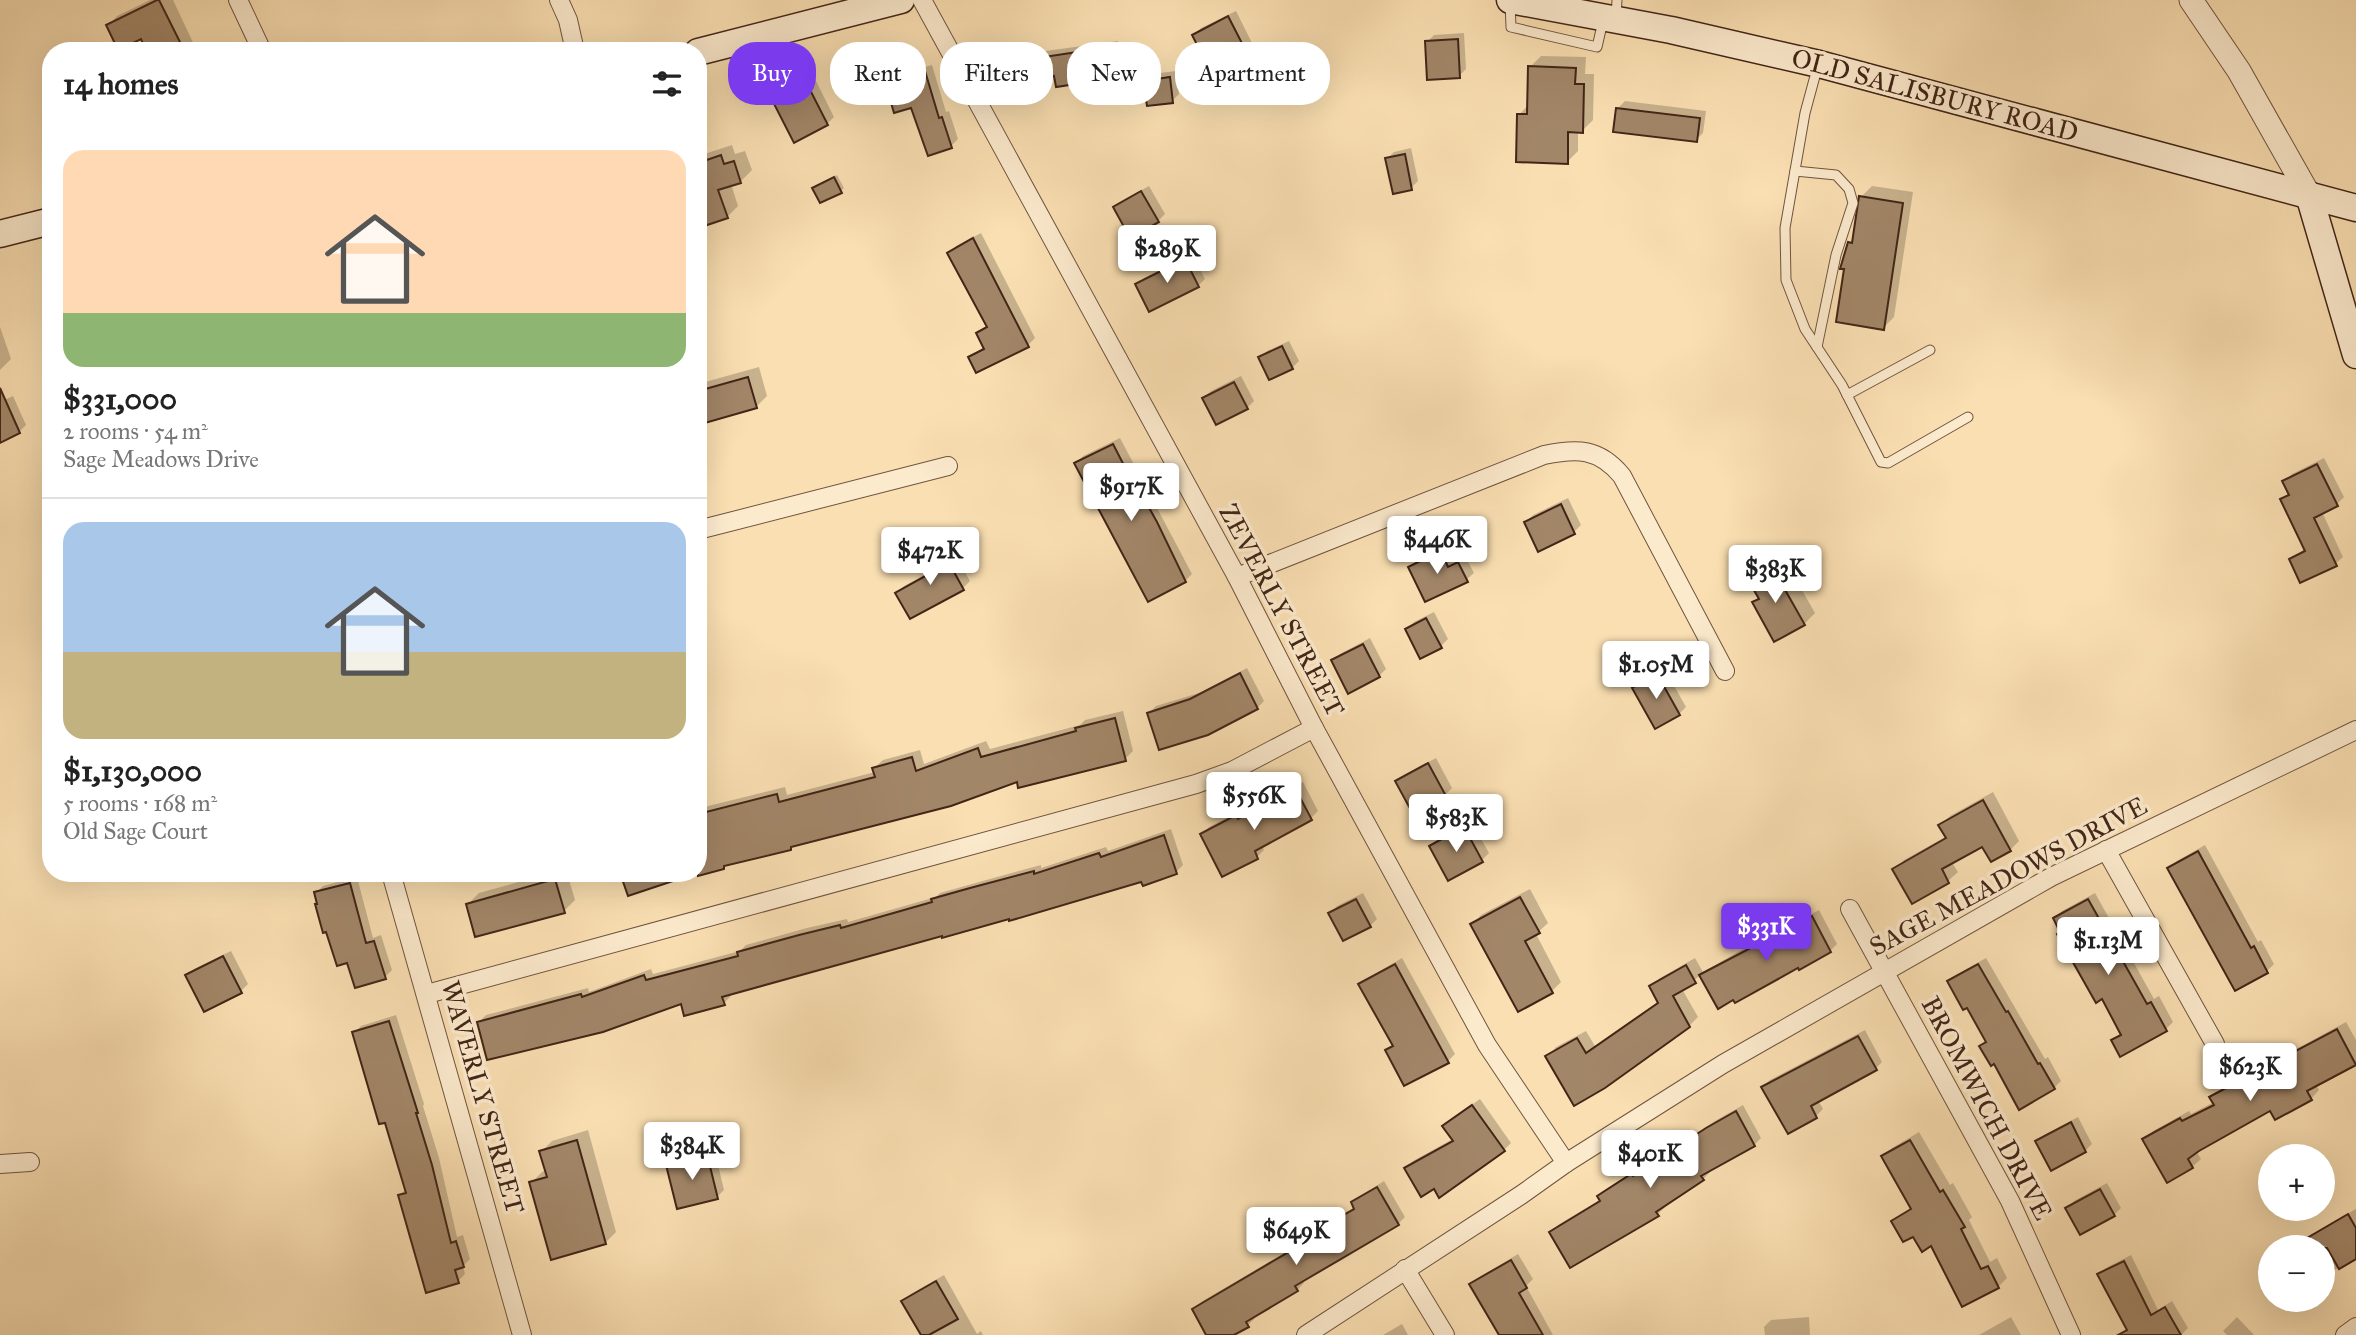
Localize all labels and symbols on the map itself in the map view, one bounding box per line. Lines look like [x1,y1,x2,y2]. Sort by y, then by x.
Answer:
street label: OLD SALISBURY ROAD [1788,41,2082,149]
pin: $289K [1118,226,1216,285]
pin: $917K [1082,463,1180,523]
street label: ZEVERLY STREET [1212,498,1352,722]
pin: $446K [1388,516,1486,576]
pin: $472K [881,528,979,587]
pin: $383K [1726,546,1824,605]
pin: $1.05M [1599,642,1713,701]
pin: $556K [1205,772,1303,832]
street label: SAGE MEADOWS DRIVE [1864,789,2152,963]
pin: $583K [1407,794,1505,854]
pin: $331K [1717,904,1815,963]
pin: $1.13M [2051,918,2165,977]
street label: WAVERLY STREET [434,977,532,1217]
street label: BROMWICH DRIVE [1914,991,2060,1225]
pin: $623K [2201,1044,2299,1103]
pin: $384K [643,1122,741,1182]
pin: $401K [1601,1130,1699,1190]
pin: $649K [1247,1208,1345,1267]

